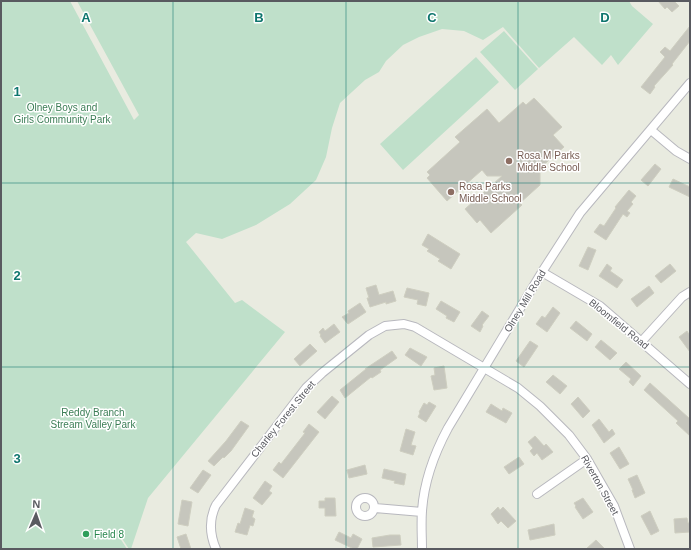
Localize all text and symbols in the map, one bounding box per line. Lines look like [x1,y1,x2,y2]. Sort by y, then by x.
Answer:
text: A [81,10,91,25]
text: B [254,10,264,25]
text: C [427,10,437,25]
text: D [600,10,610,25]
text: 1 [13,84,21,99]
park label: Olney Boys and Girls Community Park [13,102,112,125]
place label: Rosa M Parks Middle School [517,150,580,173]
marker: Rosa M Parks Middle School [504,156,514,166]
place label: Rosa Parks Middle School [459,181,522,204]
marker: Rosa Parks Middle School [446,187,456,197]
text: 2 [13,268,21,283]
street label: Olney Mill Road [502,268,548,334]
street label: Bloomfield Road [587,297,651,351]
street label: Charley Forest Street [249,378,317,459]
park label: Reddy Branch Stream Valley Park [51,407,136,430]
text: 3 [13,451,21,466]
street label: Riverton Street [579,453,621,517]
north arrow [16,494,56,534]
text: N [32,498,41,510]
marker: Field 8 [81,529,91,539]
place label: Field 8 [94,529,124,540]

